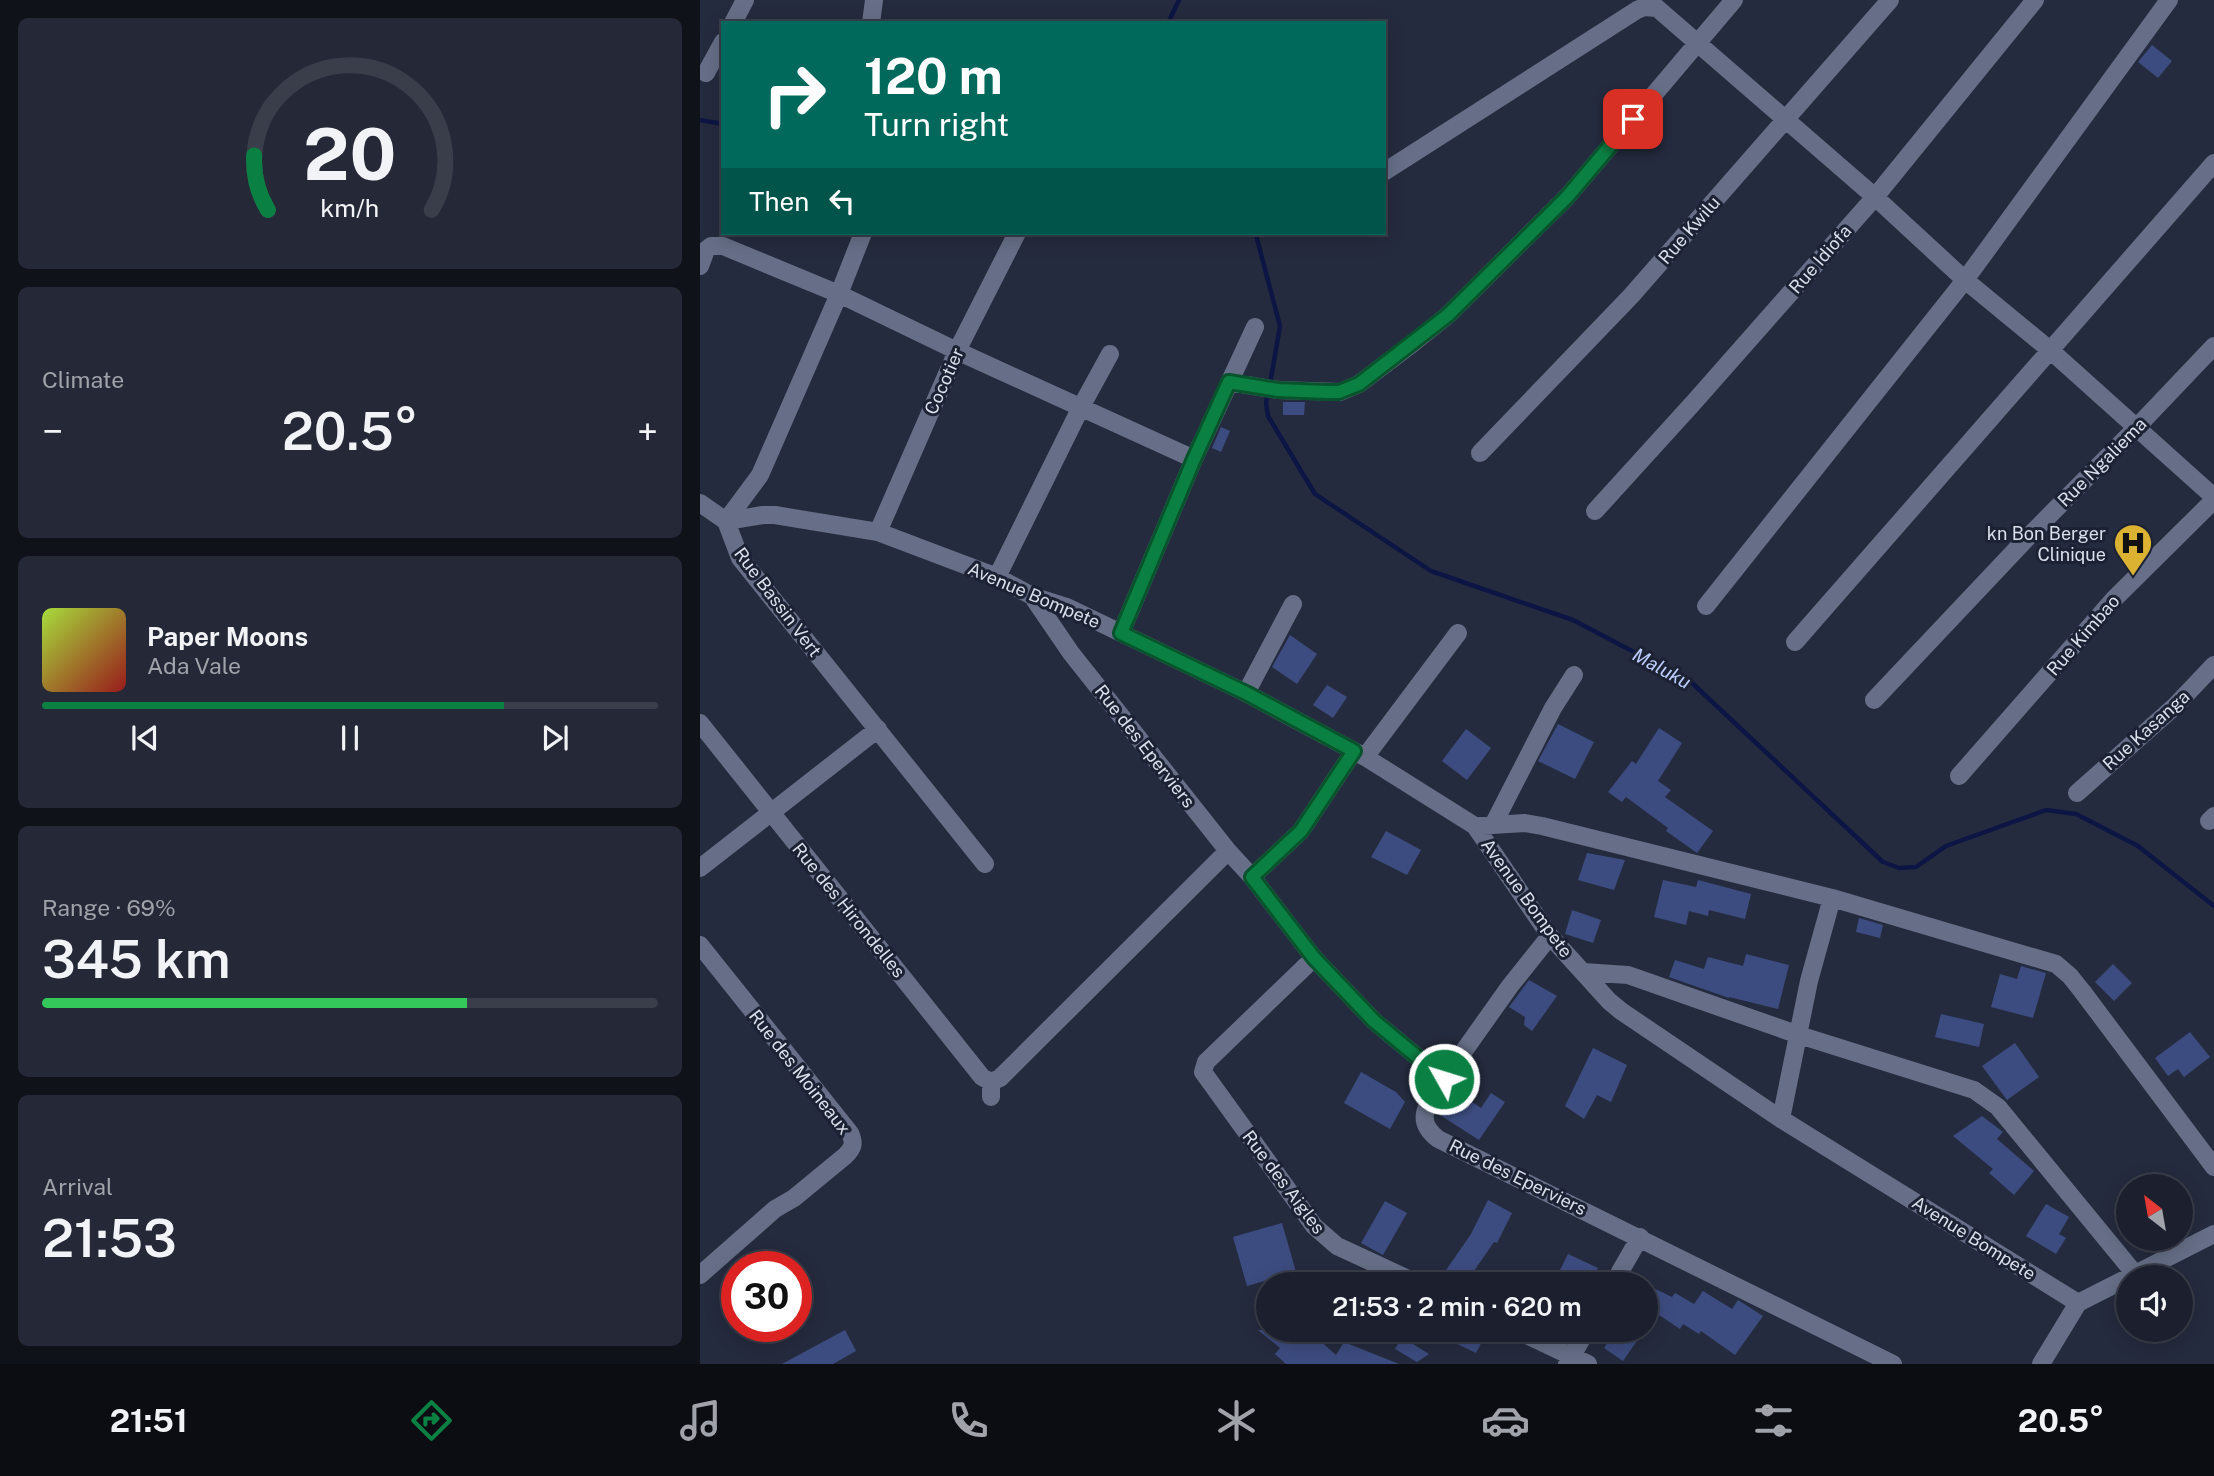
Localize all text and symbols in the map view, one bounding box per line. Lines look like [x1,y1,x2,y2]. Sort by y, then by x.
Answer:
text: 120 m [864,47,1003,105]
icon: right [749,49,840,140]
pin [1603,89,1663,149]
icon: arrive [1614,100,1652,138]
text: Turn right [864,106,1009,143]
text: 20 [303,111,397,196]
icon: left [823,182,861,220]
text: Then [749,186,809,217]
text: km/h [321,192,379,222]
street label: Rue Kwilu [1654,192,1724,268]
street label: Rue Idiofa [1784,220,1856,298]
street label: Cocotier [920,344,968,418]
text: Climate [42,366,124,393]
text: 20.5° [282,401,418,462]
text: − [42,409,63,454]
text: + [637,409,658,454]
street label: Rue Ngaliema [2053,413,2151,511]
hospital icon: kn Bon Berger Clinique [2112,522,2154,577]
place label: kn Bon Berger Clinique [1987,523,2106,565]
street label: Rue Bassin Vert [730,543,826,661]
street label: Avenue Bompete [965,558,1103,632]
street label: Rue Kimbao [2042,590,2124,680]
text: Paper Moons [147,621,308,652]
water label: Maluku [1629,643,1695,693]
text: Ada Vale [147,652,241,679]
street label: Rue des Eperviers [1091,680,1199,812]
street label: Rue Kasanga [2098,686,2194,774]
icon: previous [126,719,164,757]
icon: pause [331,719,369,757]
icon: next [536,719,574,757]
street label: Avenue Bompete [1477,835,1577,961]
street label: Rue des Hirondelles [788,838,910,982]
text: Range · 69% [42,894,176,921]
text: 345 km [42,929,231,990]
street label: Rue des Moineaux [745,1005,855,1139]
position arrow [1407,1042,1481,1116]
street label: Rue des Aigles [1238,1126,1330,1238]
street label: Rue des Eperviers [1446,1135,1590,1219]
text: Arrival [42,1173,113,1200]
north arrow [2116,1174,2193,1251]
map controls [2116,1174,2193,1342]
street label: Avenue Bompete [1908,1192,2040,1284]
text: 21:53 [42,1208,177,1269]
speed limit sign: 30 [721,1251,812,1342]
button: sound [2116,1265,2193,1342]
text: 21:53 · 2 min · 620 m [1332,1291,1582,1322]
icon: directions [407,1396,456,1445]
icon: music [676,1396,725,1445]
icon: phone [944,1396,993,1445]
icon: climate [1212,1396,1261,1445]
icon: car [1481,1396,1530,1445]
icon: filters [1749,1396,1798,1445]
text: 21:51 [110,1402,188,1439]
text: 20.5° [2018,1402,2104,1439]

